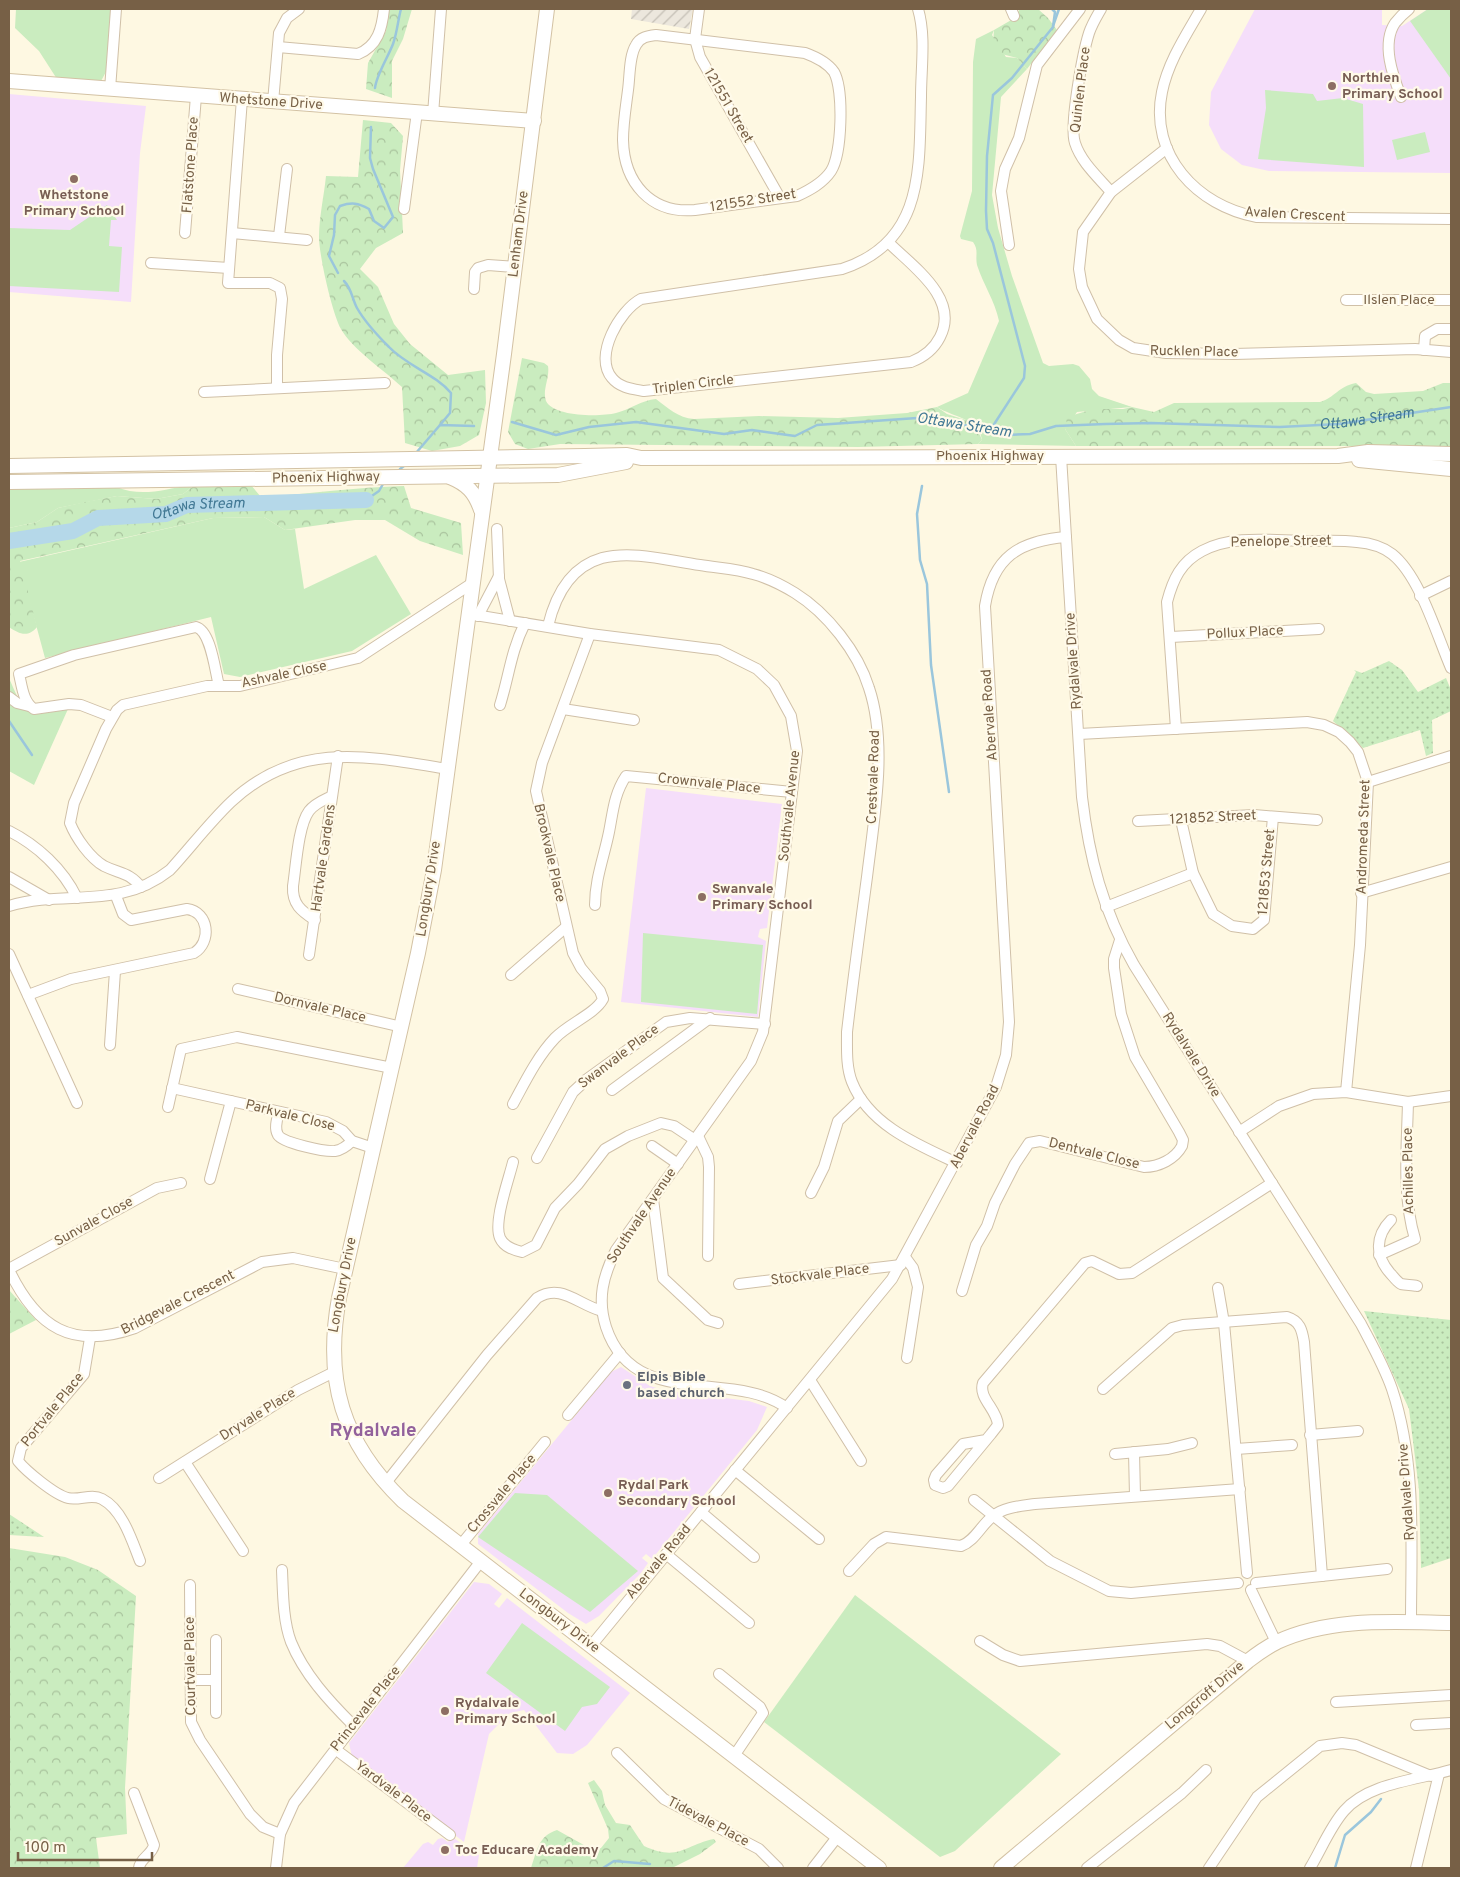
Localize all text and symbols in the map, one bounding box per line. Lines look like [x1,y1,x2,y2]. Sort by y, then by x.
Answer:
street label: Quinlen Place [1067,46,1095,134]
street label: 121551 Street [700,66,756,146]
place label: Northlen Primary School [1342,70,1443,103]
marker: Northlen Primary School [1326,80,1338,92]
street label: Whetstone Drive [219,90,323,114]
street label: Flatstone Place [179,116,203,214]
marker: Whetstone Primary School [68,173,80,185]
street label: 121552 Street [709,186,797,216]
place label: Whetstone Primary School [24,187,124,220]
street label: Lenham Drive [505,190,533,278]
street label: Avalen Crescent [1244,204,1346,226]
street label: Ilslen Place [1363,292,1435,309]
street label: Rucklen Place [1150,343,1238,361]
street label: Triplen Circle [651,372,735,398]
water label: Ottawa Stream [1319,403,1416,434]
water label: Ottawa Stream [915,409,1013,443]
street label: Phoenix Highway [936,448,1044,465]
street label: Phoenix Highway [272,469,380,487]
water label: Ottawa Stream [151,494,246,524]
street label: Penelope Street [1230,533,1332,551]
street label: Rydalvale Drive [1062,612,1086,710]
street label: Pollux Place [1206,622,1284,644]
street label: Ashvale Close [240,658,328,692]
street label: Abervale Road [978,669,1002,761]
street label: Crestvale Road [864,730,884,824]
street label: Southvale Avenue [776,750,804,862]
street label: Crownvale Place [657,770,761,798]
street label: Andromeda Street [1353,779,1375,895]
street label: Brookvale Place [529,802,569,904]
street label: Hartvale Gardens [308,803,340,913]
street label: 121852 Street [1169,807,1257,829]
street label: 121853 Street [1255,828,1279,916]
street label: Longbury Drive [413,840,445,938]
place label: Swanvale Primary School [712,881,813,914]
marker: Swanvale Primary School [696,891,708,903]
street label: Dornvale Place [272,989,368,1027]
street label: Rydalvale Drive [1158,1009,1224,1101]
street label: Swanvale Place [575,1021,663,1093]
street label: Abervale Road [947,1082,1003,1172]
street label: Parkvale Close [243,1097,337,1135]
street label: Achilles Place [1400,1127,1418,1215]
street label: Dentvale Close [1047,1135,1141,1173]
street label: Southvale Avenue [604,1165,680,1267]
street label: Sunvale Close [52,1193,136,1251]
street label: Longbury Drive [325,1236,361,1334]
street label: Stockvale Place [770,1261,870,1289]
street label: Bridgevale Crescent [118,1267,238,1339]
street label: Portvale Place [18,1369,88,1451]
place label: Elpis Bible based church [637,1369,725,1402]
marker: Elpis Bible based church [621,1379,633,1391]
street label: Dryvale Place [217,1385,299,1445]
district label: Rydalvale [329,1419,417,1443]
street label: Rydalvale Drive [1395,1443,1419,1541]
street label: Crossvale Place [464,1451,540,1537]
place label: Rydal Park Secondary School [618,1477,736,1510]
marker: Rydal Park Secondary School [602,1487,614,1499]
street label: Abervale Road [623,1521,695,1603]
street label: Longbury Drive [515,1585,603,1657]
street label: Courtvale Place [182,1616,200,1716]
street label: Longcroft Drive [1162,1658,1248,1734]
street label: Princevale Place [327,1663,405,1755]
place label: Rydalvale Primary School [455,1695,556,1728]
marker: Rydalvale Primary School [439,1705,451,1717]
street label: Yardvale Place [351,1758,435,1826]
street label: Tidevale Place [664,1793,752,1851]
scale bar [18,1830,151,1862]
text: 100 m [25,1839,66,1858]
place label: Toc Educare Academy [455,1842,599,1859]
marker: Toc Educare Academy [439,1844,451,1856]

